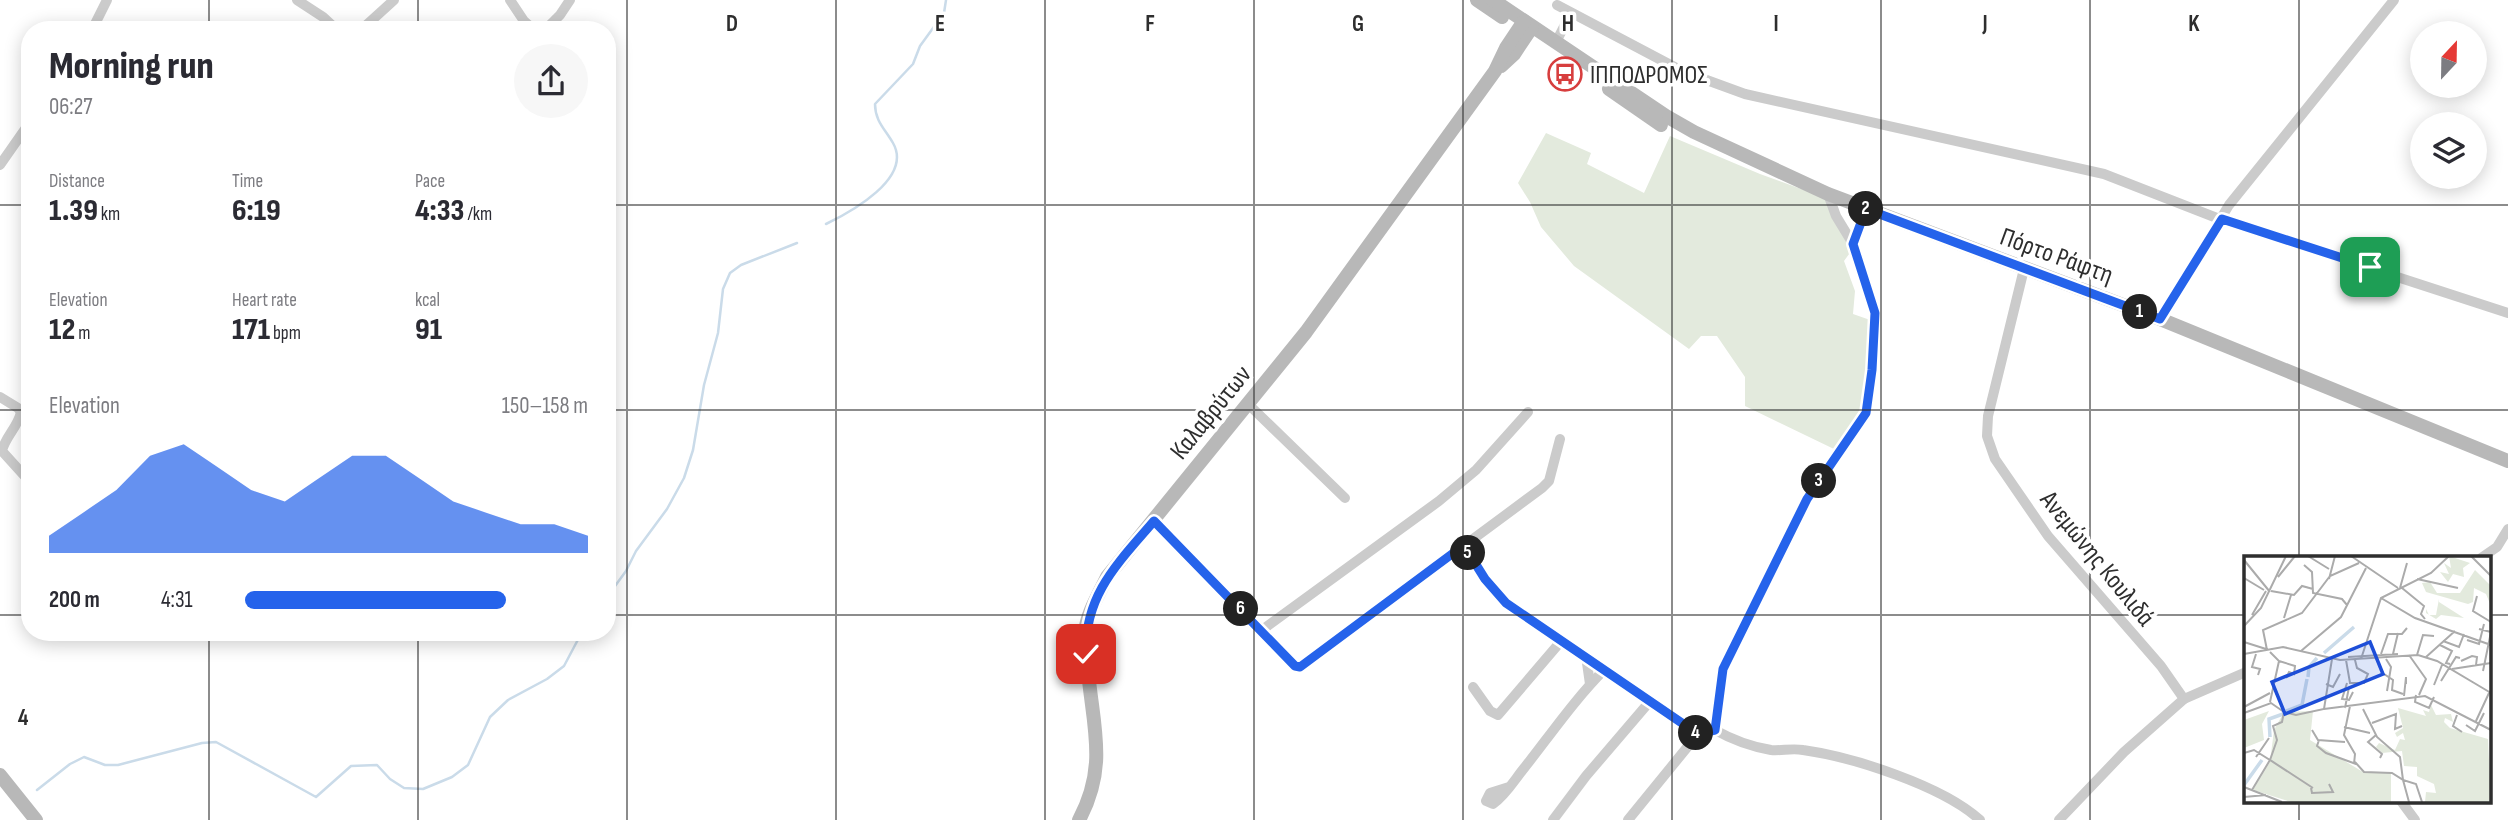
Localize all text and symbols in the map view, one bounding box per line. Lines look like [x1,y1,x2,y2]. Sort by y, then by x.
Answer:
text: D [726,10,738,38]
text: E [935,10,945,38]
text: F [1145,10,1155,38]
text: G [1352,10,1364,38]
text: H [1562,10,1574,38]
text: I [1773,10,1779,38]
text: J [1981,10,1988,38]
text: K [2188,10,2200,38]
north arrow [2410,21,2487,98]
map controls [2410,21,2487,189]
text: Morning run [49,44,214,89]
button: share [514,44,588,118]
bus stop icon: ΙΠΠΟΔΡΟΜΟΣ [1546,55,1584,93]
place label: ΙΠΠΟΔΡΟΜΟΣ [1590,60,1707,91]
text: 06:27 [49,93,92,121]
button: layers [2410,112,2487,189]
text: Distance [49,170,105,193]
text: Time [232,170,263,193]
text: Pace [415,170,445,193]
pin: 2 [1848,192,1884,227]
text: 1.39 [49,193,98,229]
text: 6:19 [232,193,281,229]
text: 4:33 [415,193,464,229]
text: 2 [1861,197,1870,220]
text: km [98,203,120,226]
text: /km [464,203,492,226]
street label: Πόρτο Ράφτη [1996,222,2117,291]
pin [2340,237,2400,297]
icon: arrive [2351,248,2389,286]
text: Elevation [49,289,108,312]
text: Heart rate [232,289,297,312]
text: kcal [415,289,440,312]
pin: 1 [2122,294,2158,330]
text: 1 [2136,300,2143,323]
text: 12 [49,312,75,348]
text: 171 [232,312,270,348]
text: 91 [415,312,442,348]
text: m [75,322,90,345]
text: bpm [270,322,301,345]
street label: Καλαβρύτων [1164,360,1258,466]
text: Elevation [49,392,120,420]
text: 150–158 m [502,392,588,420]
pin: 3 [1801,463,1836,498]
text: 3 [1814,469,1823,492]
street label: Ανεμώνης Κουλιδά [2032,485,2161,633]
pin: 5 [1450,536,1486,570]
text: 5 [1463,541,1472,564]
inset map [2244,556,2490,802]
text: 200 m [49,586,100,614]
text: 4:31 [161,586,193,614]
pin: 6 [1224,592,1258,626]
text: 6 [1236,597,1245,620]
pin [1056,624,1116,684]
icon: check [1067,635,1105,673]
text: 4 [18,704,29,732]
pin: 4 [1678,716,1714,750]
text: 4 [1691,721,1700,744]

